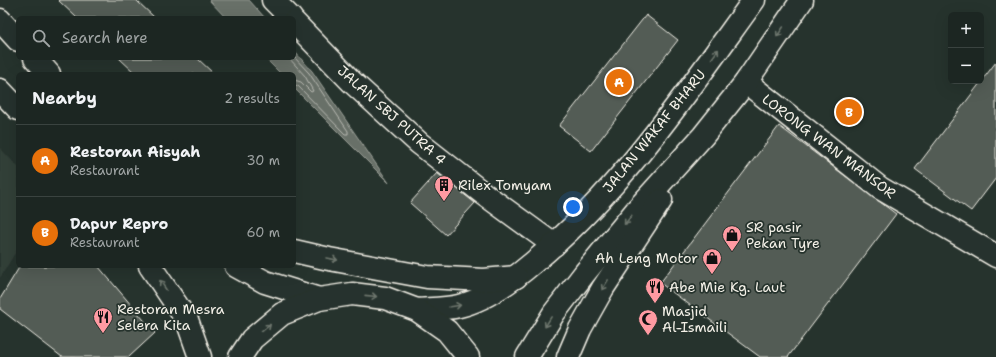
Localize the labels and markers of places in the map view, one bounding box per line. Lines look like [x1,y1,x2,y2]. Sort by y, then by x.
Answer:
pin: A [606,67,632,97]
pin: B [836,97,862,127]
building icon: Rilex Tomyam [433,174,455,202]
place label: Rilex Tomyam [458,176,552,194]
place label: SR pasir Pekan Tyre [746,218,820,252]
shop icon: SR pasir Pekan Tyre [721,224,743,252]
shop icon: Ah Leng Motor [701,247,723,275]
place label: Ah Leng Motor [595,249,698,267]
restaurant icon: Abe Mie Kg. Laut [644,276,666,304]
place label: Abe Mie Kg. Laut [669,278,785,296]
place label: Restoran Mesra Selera Kita [117,300,225,334]
place label: Masjid Al-Ismaili [662,302,727,336]
restaurant icon: Restoran Mesra Selera Kita [92,306,114,334]
mosque icon: Masjid Al-Ismaili [637,308,659,336]

